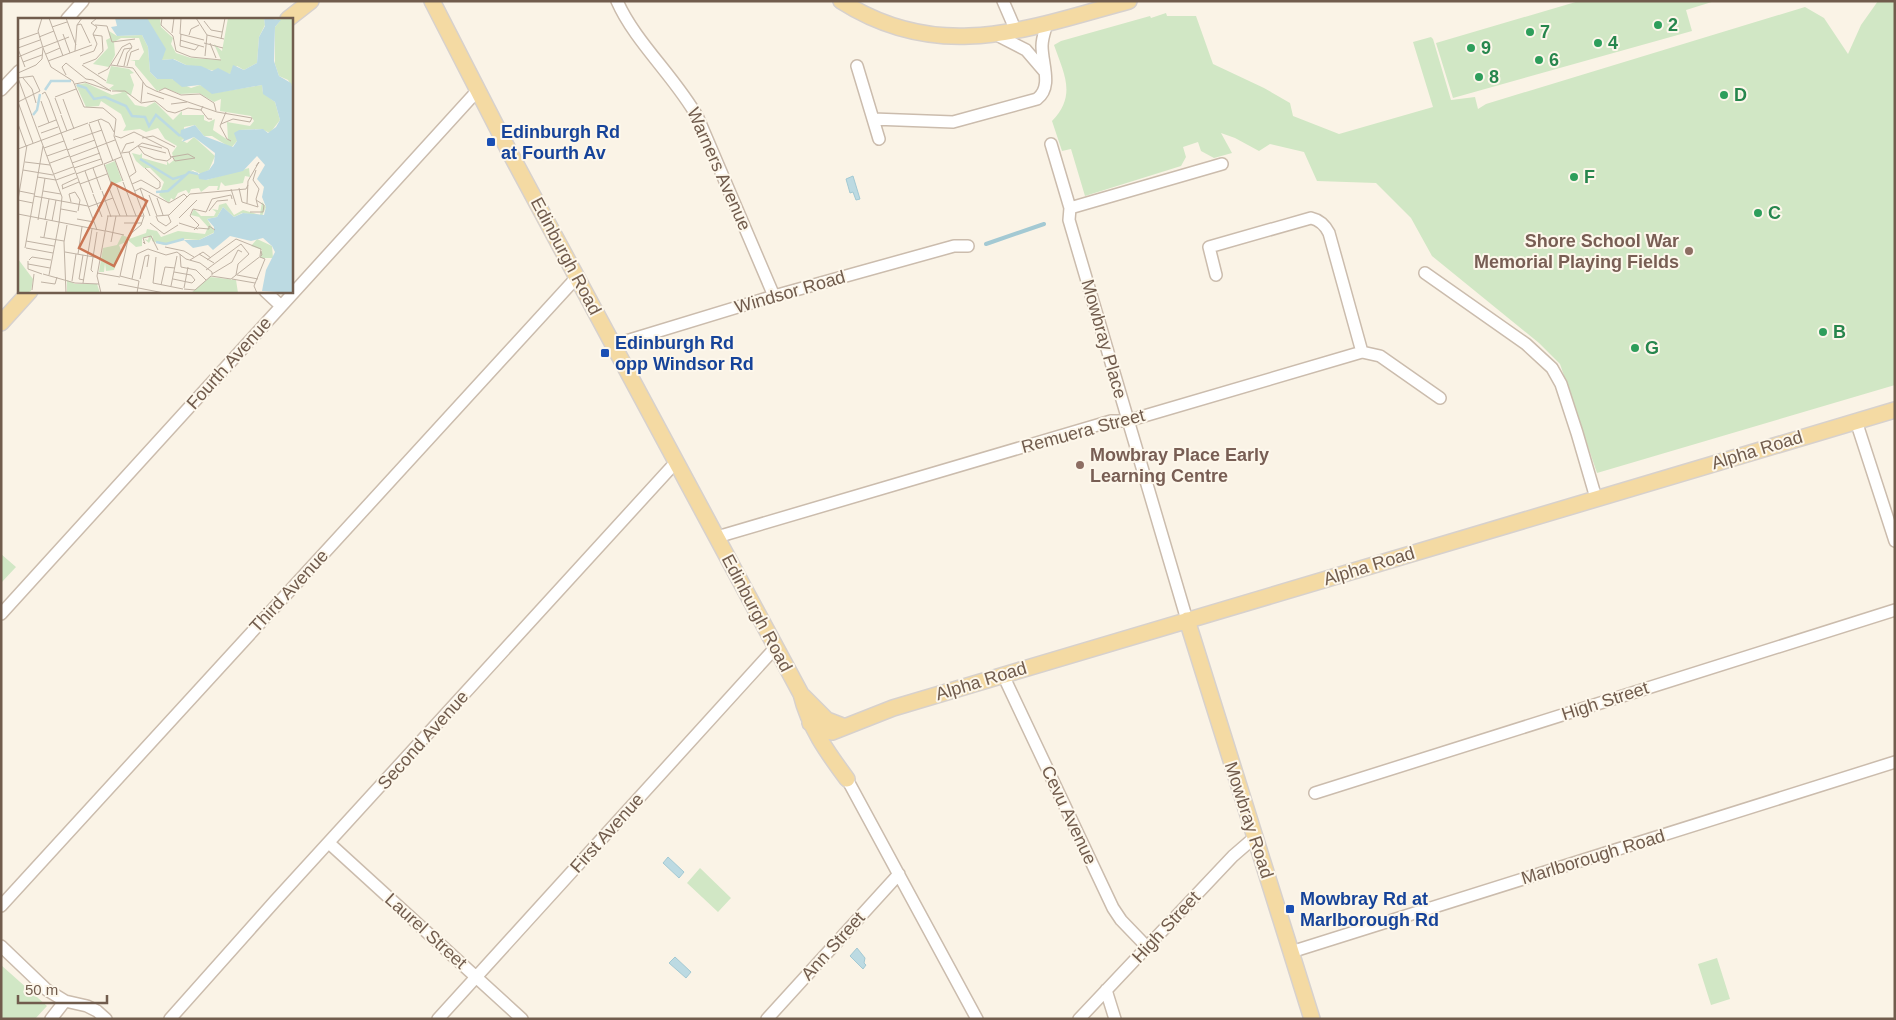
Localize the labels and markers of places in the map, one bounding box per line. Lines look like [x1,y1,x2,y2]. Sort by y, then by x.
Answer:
place label: 2 [1668,15,1678,35]
marker: 2 [1652,19,1664,31]
place label: 7 [1540,22,1550,42]
marker: 7 [1524,26,1536,38]
place label: 4 [1608,33,1618,53]
marker: 4 [1592,37,1604,49]
place label: 9 [1481,38,1491,58]
marker: 9 [1465,42,1477,54]
place label: 6 [1549,50,1559,70]
marker: 6 [1533,54,1545,66]
place label: 8 [1489,67,1499,87]
marker: 8 [1473,71,1485,83]
place label: D [1734,85,1747,105]
marker: D [1718,89,1730,101]
place label: Edinburgh Rd at Fourth Av [501,122,620,163]
marker: Edinburgh Rd at Fourth Av [485,136,497,148]
place label: F [1584,167,1595,187]
marker: F [1568,171,1580,183]
place label: C [1768,203,1781,223]
marker: C [1752,207,1764,219]
place label: Shore School War Memorial Playing Fields [1474,231,1679,272]
marker: Shore School War Memorial Playing Fields [1683,245,1695,257]
place label: B [1833,322,1846,342]
marker: B [1817,326,1829,338]
place label: Edinburgh Rd opp Windsor Rd [615,333,754,374]
place label: G [1645,338,1659,358]
marker: G [1629,342,1641,354]
marker: Edinburgh Rd opp Windsor Rd [599,347,611,359]
place label: Mowbray Place Early Learning Centre [1090,445,1269,486]
marker: Mowbray Place Early Learning Centre [1074,459,1086,471]
place label: Mowbray Rd at Marlborough Rd [1300,889,1439,930]
marker: Mowbray Rd at Marlborough Rd [1284,903,1296,915]

